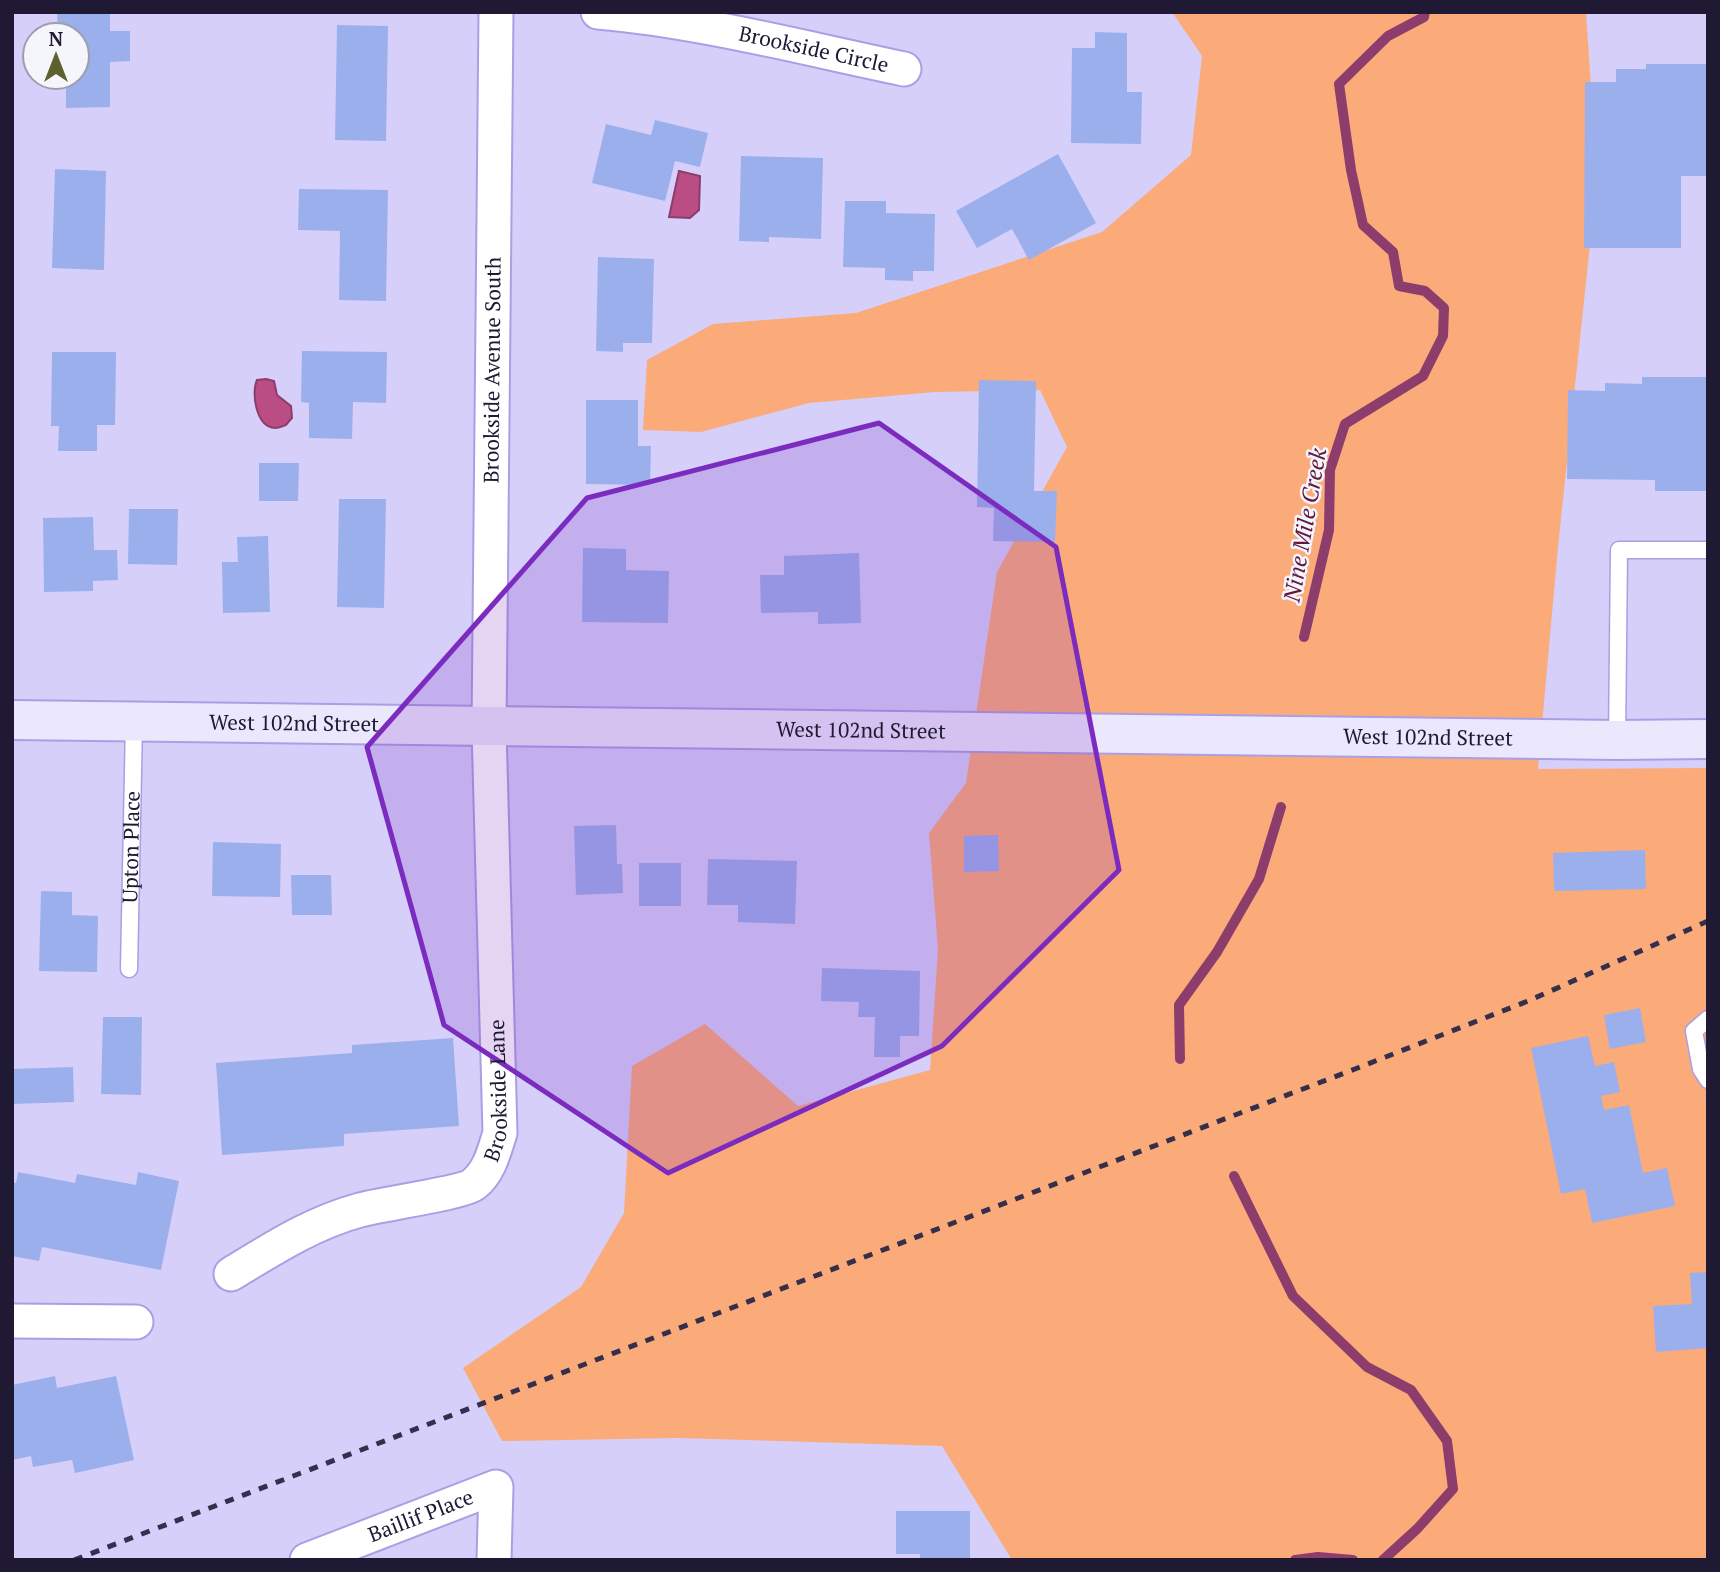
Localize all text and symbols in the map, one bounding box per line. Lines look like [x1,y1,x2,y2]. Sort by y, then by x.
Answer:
street label: Brookside Circle [736,19,891,78]
north arrow [21,21,91,91]
text: N [49,26,64,51]
street label: Brookside Avenue South [476,257,507,483]
water label: Nine Mile Creek [1276,445,1333,605]
street label: West 102nd Street [209,707,379,738]
street label: West 102nd Street [776,715,946,745]
street label: West 102nd Street [1343,722,1513,752]
street label: Upton Place [115,791,146,903]
street label: Brookside Lane [477,1019,513,1165]
street label: Baillif Place [364,1482,477,1548]

